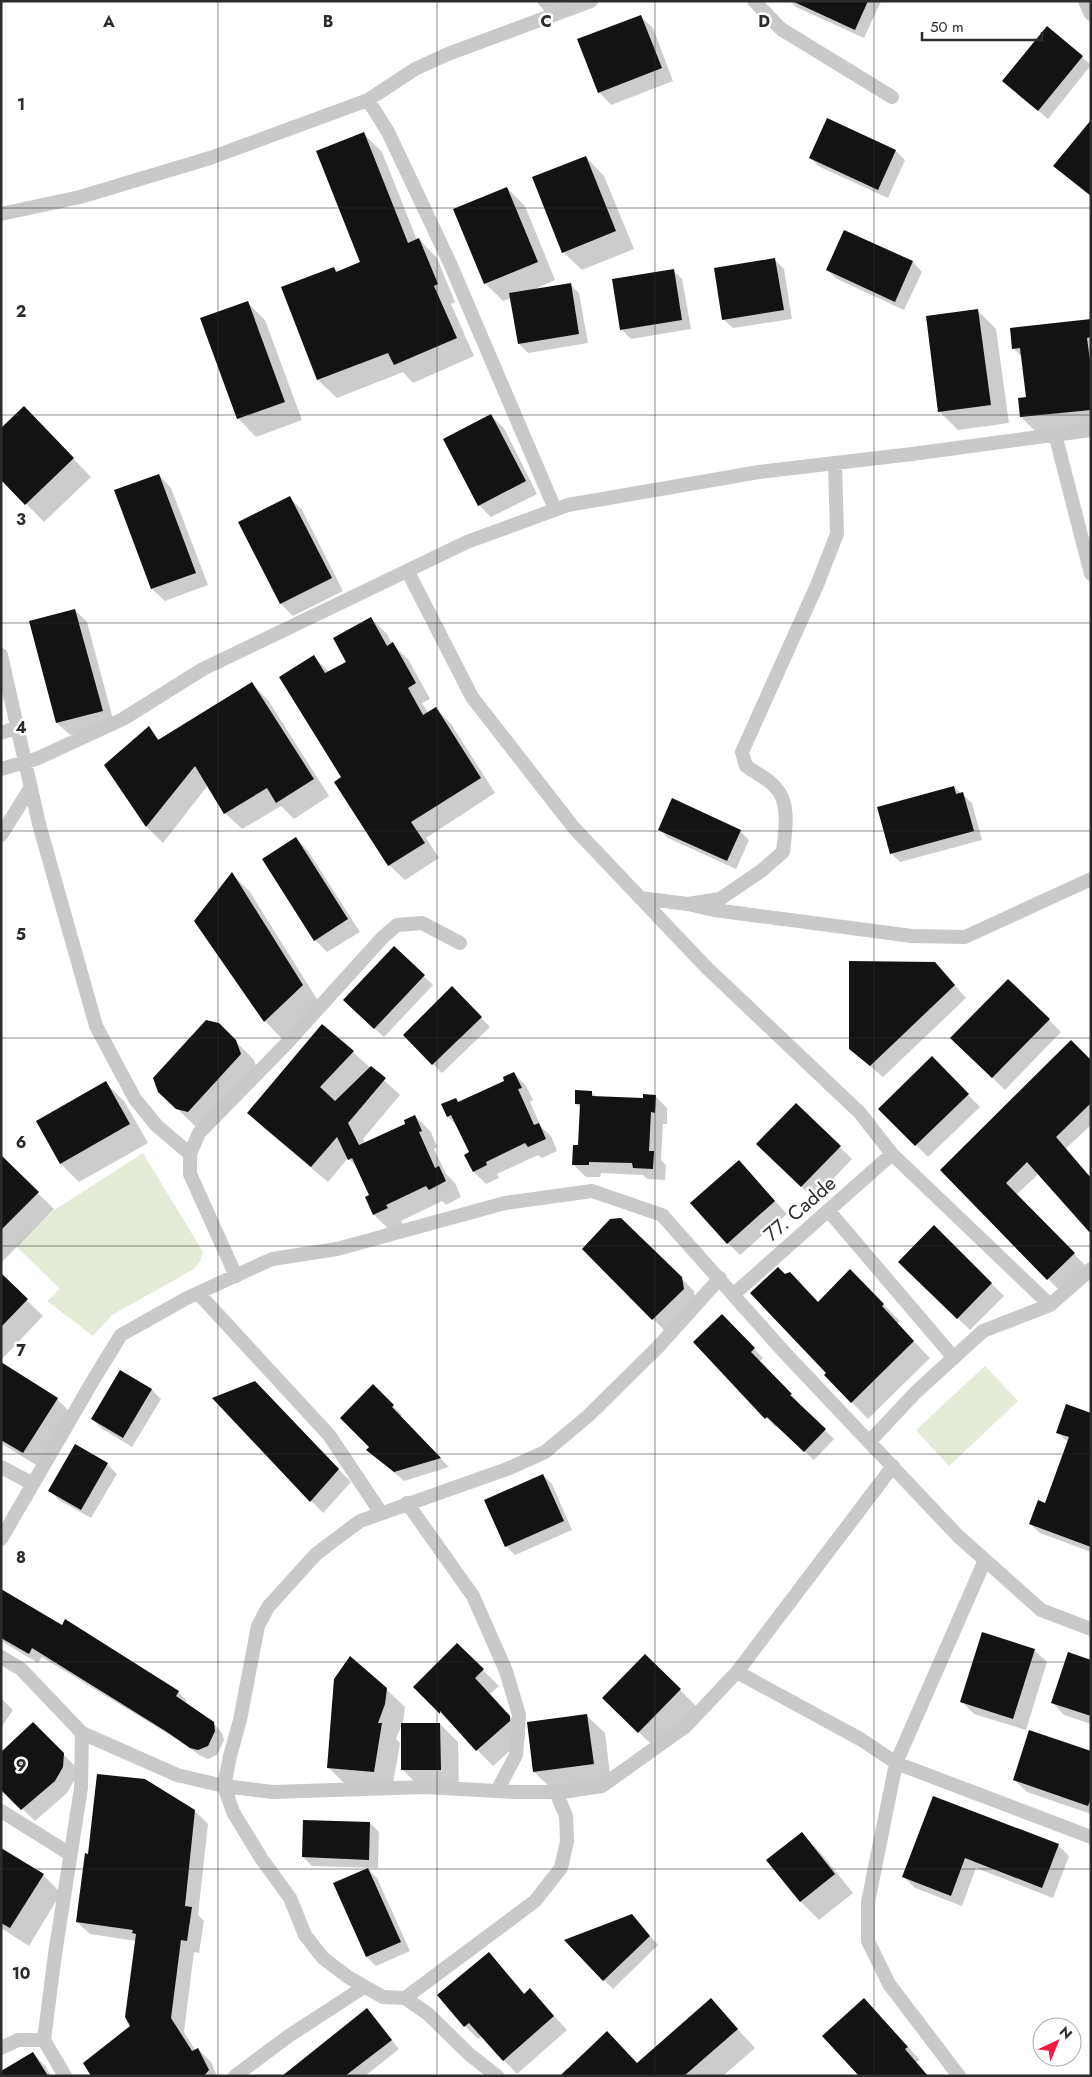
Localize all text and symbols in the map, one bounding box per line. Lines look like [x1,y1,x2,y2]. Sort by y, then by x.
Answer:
text: A [102,10,115,33]
text: B [323,10,333,33]
text: C [540,10,552,33]
text: D [758,10,770,33]
scale bar [922,10,1042,42]
text: 50 m [930,16,964,38]
text: 1 [17,93,25,116]
text: 2 [16,300,26,323]
text: 3 [16,508,26,531]
text: 4 [15,716,27,739]
text: 5 [16,923,26,946]
text: 6 [16,1131,26,1154]
street label: 77. Cadde [757,1169,843,1249]
text: 7 [16,1339,26,1362]
text: 8 [16,1546,26,1569]
text: 9 [16,1754,26,1777]
text: 10 [12,1962,30,1985]
north arrow [1032,2017,1082,2067]
text: N [1055,2022,1077,2044]

